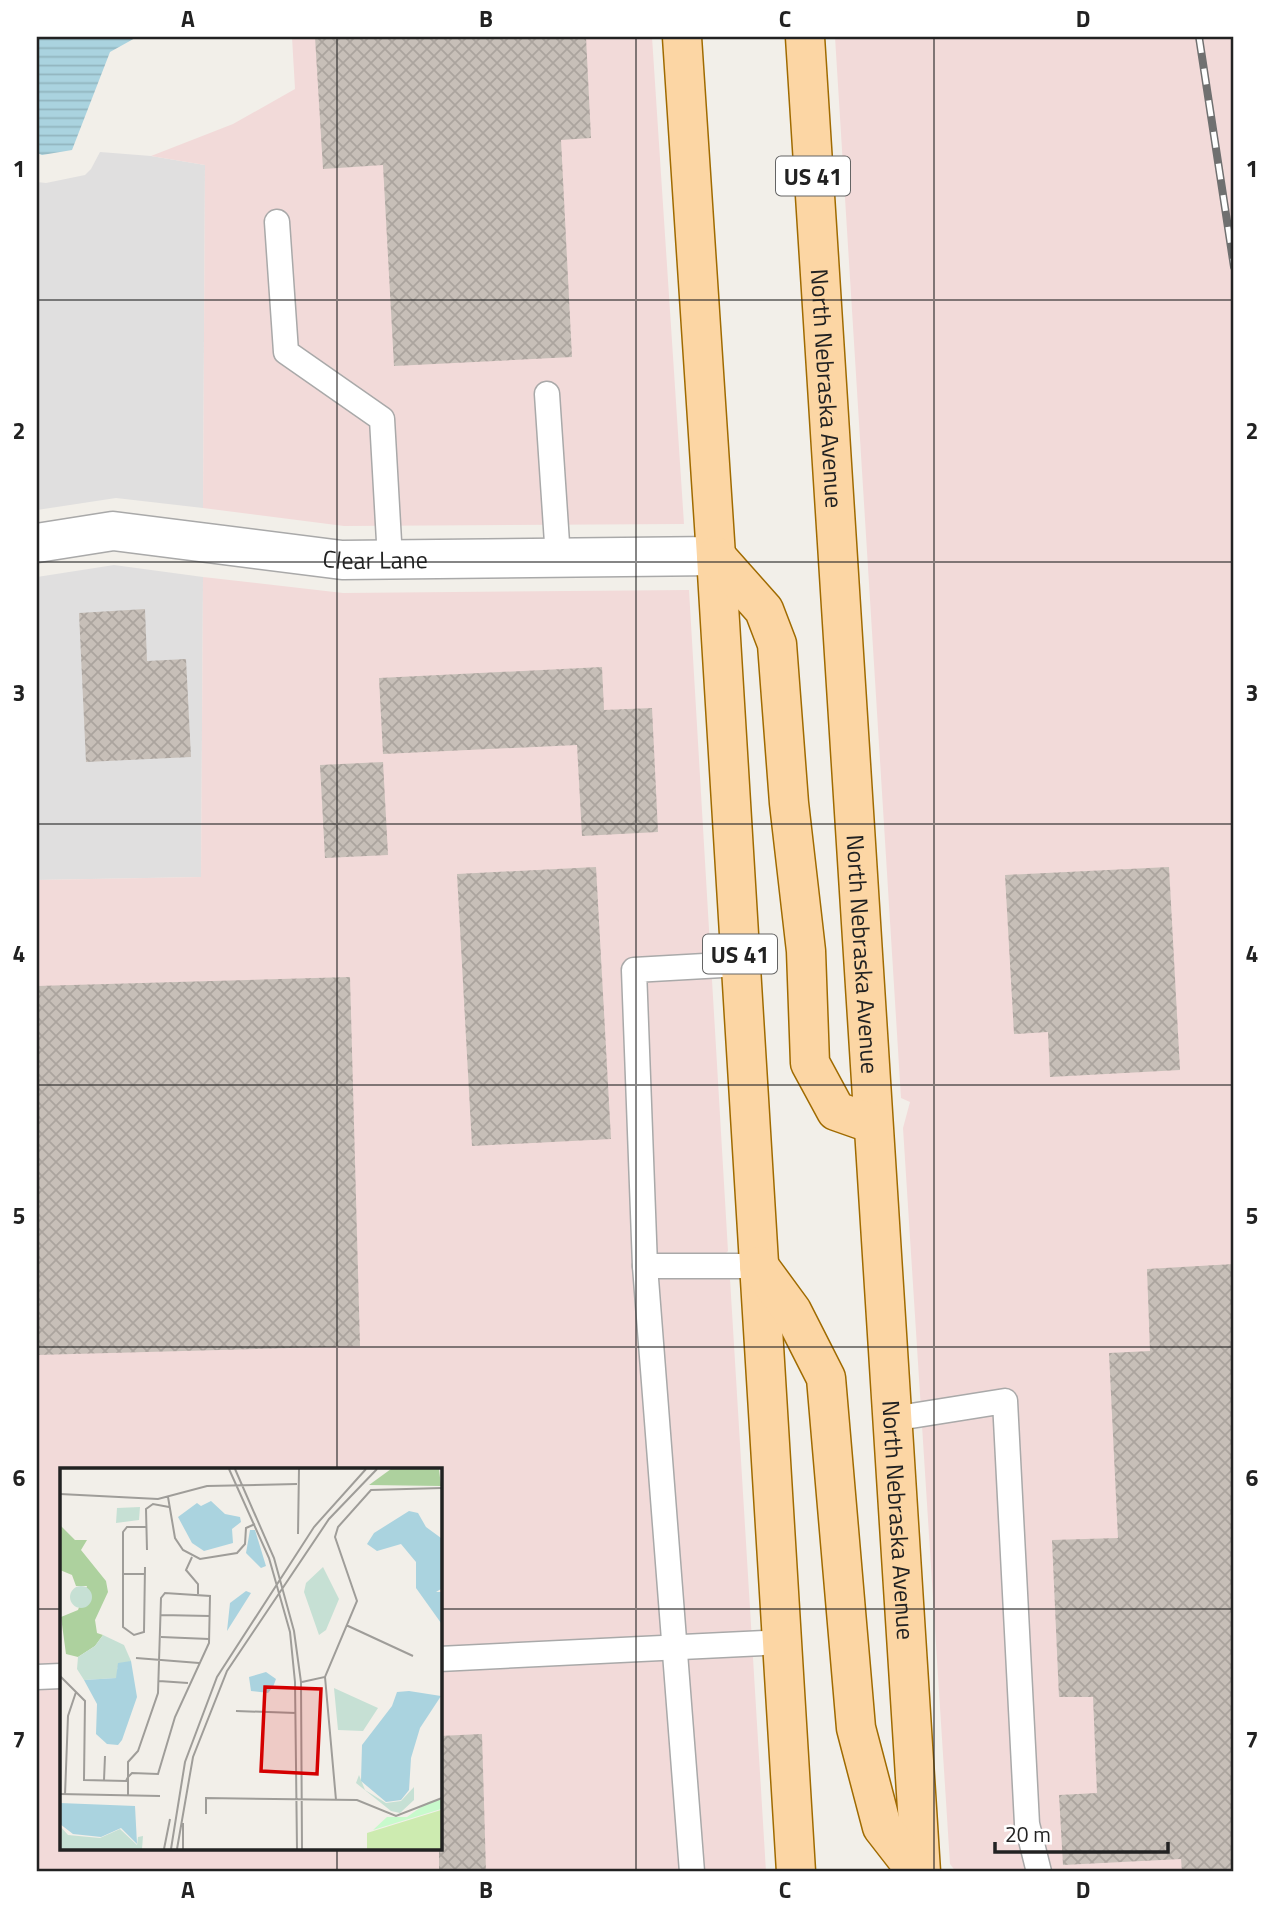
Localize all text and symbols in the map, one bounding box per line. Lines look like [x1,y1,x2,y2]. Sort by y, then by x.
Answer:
text: A [181,1,195,36]
text: B [479,1,493,36]
text: C [779,1,791,36]
text: D [1076,1,1090,36]
text: 1 [13,151,25,186]
text: 1 [1246,151,1258,186]
road number: US 41 [776,156,850,196]
street label: North Nebraska Avenue [802,267,853,509]
text: 2 [13,413,25,448]
text: 2 [1246,413,1258,448]
street label: Clear Lane [321,540,428,578]
text: 3 [13,675,25,710]
text: 3 [1246,675,1258,710]
street label: North Nebraska Avenue [837,833,889,1075]
road number: US 41 [703,934,777,973]
text: 4 [13,936,25,971]
text: 4 [1246,936,1258,971]
text: 5 [13,1198,25,1233]
text: 5 [1246,1198,1258,1233]
street label: North Nebraska Avenue [873,1399,924,1641]
text: 6 [13,1460,26,1495]
text: 6 [1246,1460,1259,1495]
inset map [60,1468,441,1850]
text: 7 [13,1722,25,1757]
text: 7 [1246,1722,1258,1757]
scale bar [995,1811,1168,1855]
text: 20 m [1005,1818,1051,1850]
text: A [181,1872,195,1907]
text: B [479,1872,493,1907]
text: C [779,1872,791,1907]
text: D [1076,1872,1090,1907]

